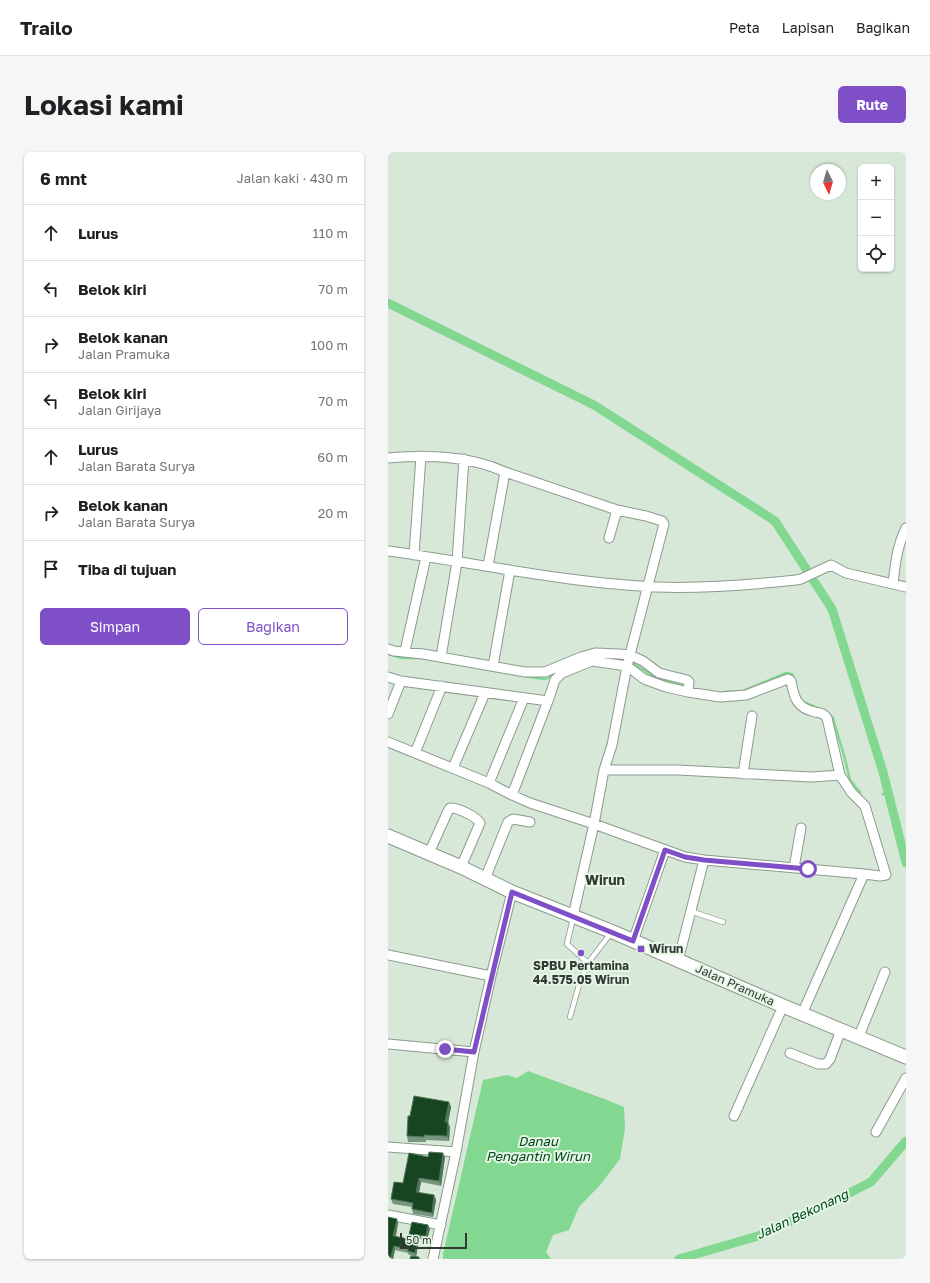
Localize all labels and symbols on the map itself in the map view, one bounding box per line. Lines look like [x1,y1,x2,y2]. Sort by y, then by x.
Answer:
north arrow [810,164,846,200]
route start [799,860,817,878]
district label: Wirun [585,871,625,888]
place label: Wirun [649,941,683,956]
marker: Wirun [636,944,646,954]
marker: SPBU Pertamina 44.575.05 Wirun [576,948,586,958]
place label: SPBU Pertamina 44.575.05 Wirun [533,958,629,987]
street label: Jalan Pramuka [693,960,777,1009]
route end [436,1040,454,1058]
water label: Danau Pengantin Wirun [486,1133,591,1164]
water label: Jalan Bekonang [753,1185,852,1242]
scale bar [400,1231,467,1250]

